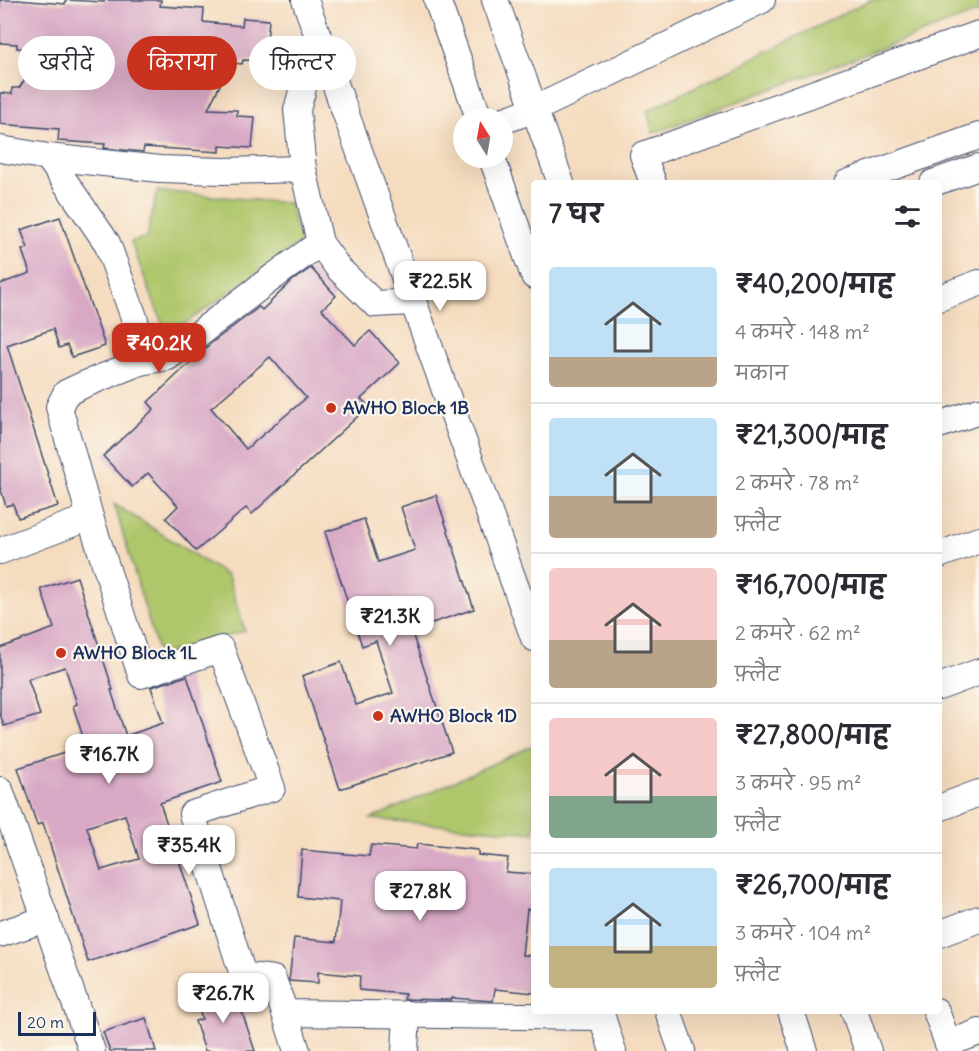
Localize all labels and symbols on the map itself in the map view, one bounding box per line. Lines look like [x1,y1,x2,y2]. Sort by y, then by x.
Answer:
north arrow [453,108,513,168]
pin: ₹22.5K [391,261,489,312]
pin: ₹40.2K [110,323,208,374]
place label: AWHO Block 1B [343,396,469,419]
marker: AWHO Block 1B [324,401,338,415]
pin: ₹21.3K [341,596,439,647]
place label: AWHO Block 1L [73,641,197,664]
marker: AWHO Block 1L [54,646,68,660]
place label: AWHO Block 1D [390,704,517,727]
marker: AWHO Block 1D [371,709,385,723]
pin: ₹16.7K [60,734,158,785]
pin: ₹35.4K [140,825,238,876]
pin: ₹27.8K [371,871,469,922]
pin: ₹26.7K [174,973,272,1024]
scale bar [18,1009,96,1036]

